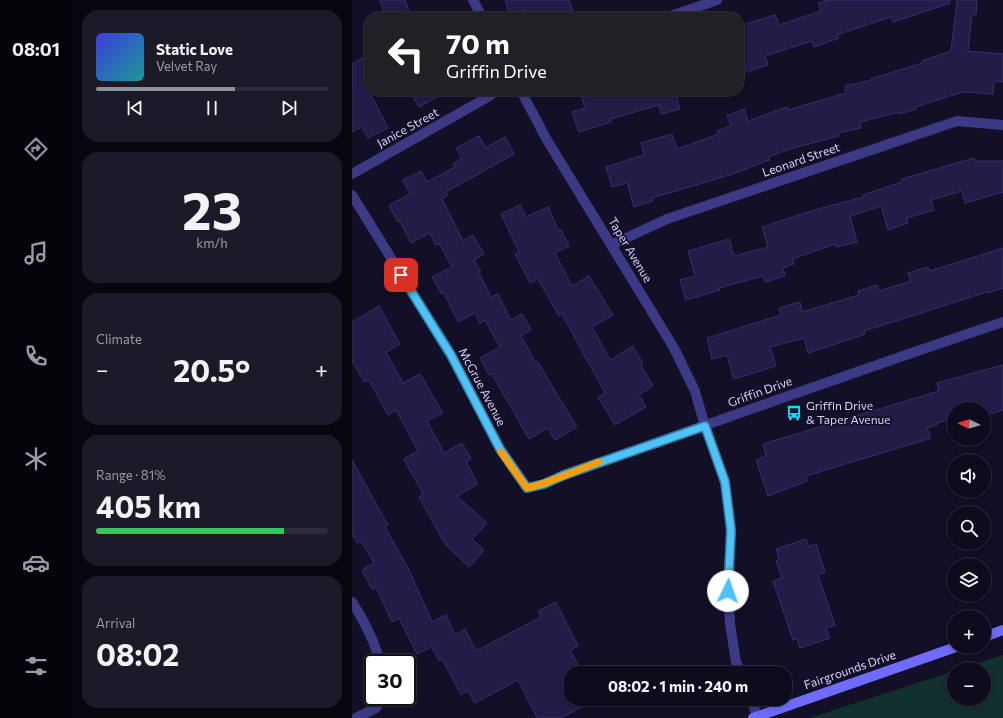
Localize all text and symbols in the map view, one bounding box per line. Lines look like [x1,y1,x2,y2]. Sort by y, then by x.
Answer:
text: 70 m [446,26,510,60]
icon: left [380,28,432,80]
text: 08:01 [12,38,60,60]
text: Static Love [156,40,233,58]
text: Velvet Ray [156,58,217,74]
text: Griffin Drive [446,60,547,82]
icon: previous [124,97,146,119]
icon: pause [201,97,223,119]
icon: next [278,97,300,119]
street label: Janice Street [374,104,441,151]
icon: directions [22,135,50,163]
street label: Leonard Street [760,139,841,179]
text: 23 [182,177,242,241]
street label: Taper Avenue [606,214,656,285]
text: km/h [196,235,228,251]
icon: music [22,239,50,267]
pin [384,258,418,292]
icon: arrive [390,264,412,286]
text: Climate [96,331,142,347]
icon: phone [22,342,50,370]
street label: McGrue Avenue [456,345,509,428]
text: 20.5° [173,351,250,388]
text: − [96,356,109,383]
text: + [315,356,328,383]
street label: Griffin Drive [726,373,794,409]
place label: Griffin Drive & Taper Avenue [806,398,891,426]
north arrow [947,402,991,446]
map controls [947,402,991,706]
bus stop icon: Griffin Drive & Taper Avenue [785,404,803,422]
icon: climate [22,445,50,473]
button: sound [947,454,991,498]
text: Range · 81% [96,467,166,483]
text: 405 km [96,487,201,524]
button: search [947,506,991,550]
icon: car [22,549,50,577]
button: layers [947,558,991,602]
position arrow [707,570,749,612]
button: + [947,610,991,654]
text: Arrival [96,615,135,631]
text: 08:02 [96,635,179,672]
street label: Fairgrounds Drive [802,647,897,691]
icon: filters [22,652,50,680]
speed limit sign: 30 [364,654,416,706]
button: − [947,662,991,706]
text: 08:02 · 1 min · 240 m [608,677,748,695]

